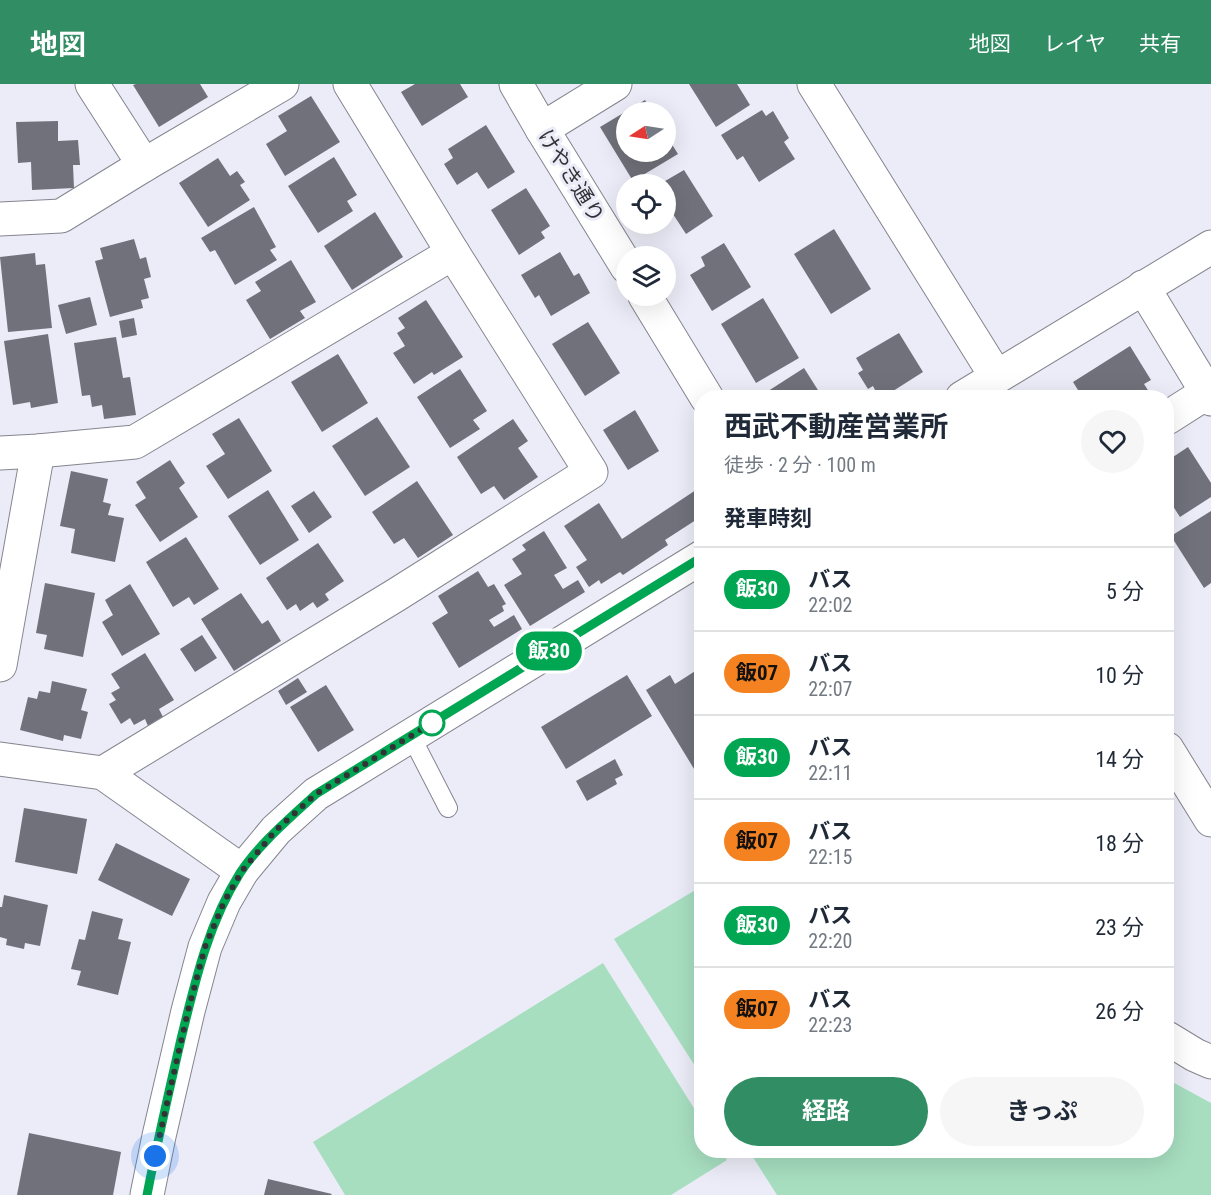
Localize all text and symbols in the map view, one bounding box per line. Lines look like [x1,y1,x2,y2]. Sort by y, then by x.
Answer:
text: 地図 [30,28,86,61]
text: 地図 [969,32,1011,56]
text: レイヤ [1044,32,1106,56]
text: 共有 [1139,32,1181,56]
north arrow [616,102,676,162]
map controls [616,102,676,306]
street label: けやき通り [533,125,609,227]
button: locate [616,174,676,234]
button: layers [616,246,676,306]
text: 西武不動産営業所 [724,410,948,443]
button: heart [1081,410,1144,473]
text: 徒歩 · 2 分 · 100 m [724,453,876,477]
text: 発車時刻 [724,506,812,531]
text: バス [808,567,852,592]
text: 飯30 [736,577,778,601]
text: 5 分 [1106,579,1144,604]
text: 22:02 [808,593,852,617]
line badge: 飯30 [514,632,584,670]
text: 飯30 [528,639,570,663]
text: バス [808,651,852,676]
text: 飯07 [736,661,778,685]
text: 10 分 [1095,663,1144,688]
text: 22:07 [808,677,852,701]
unlabelled marker [419,710,445,736]
text: バス [808,735,852,760]
text: 飯30 [736,745,778,769]
text: 14 分 [1095,747,1144,772]
text: 22:11 [808,761,852,785]
text: バス [808,819,852,844]
text: 飯07 [736,829,778,853]
text: 18 分 [1095,831,1144,856]
text: 22:15 [808,845,852,869]
text: バス [808,903,852,928]
text: 飯30 [736,913,778,937]
text: 23 分 [1095,915,1144,940]
text: 22:20 [808,929,852,953]
text: バス [808,987,852,1012]
text: 飯07 [736,997,778,1021]
text: 26 分 [1095,999,1144,1024]
text: 22:23 [808,1013,852,1037]
button: 経路 [724,1077,928,1146]
button: きっぷ [940,1077,1144,1146]
your location [140,1141,170,1171]

